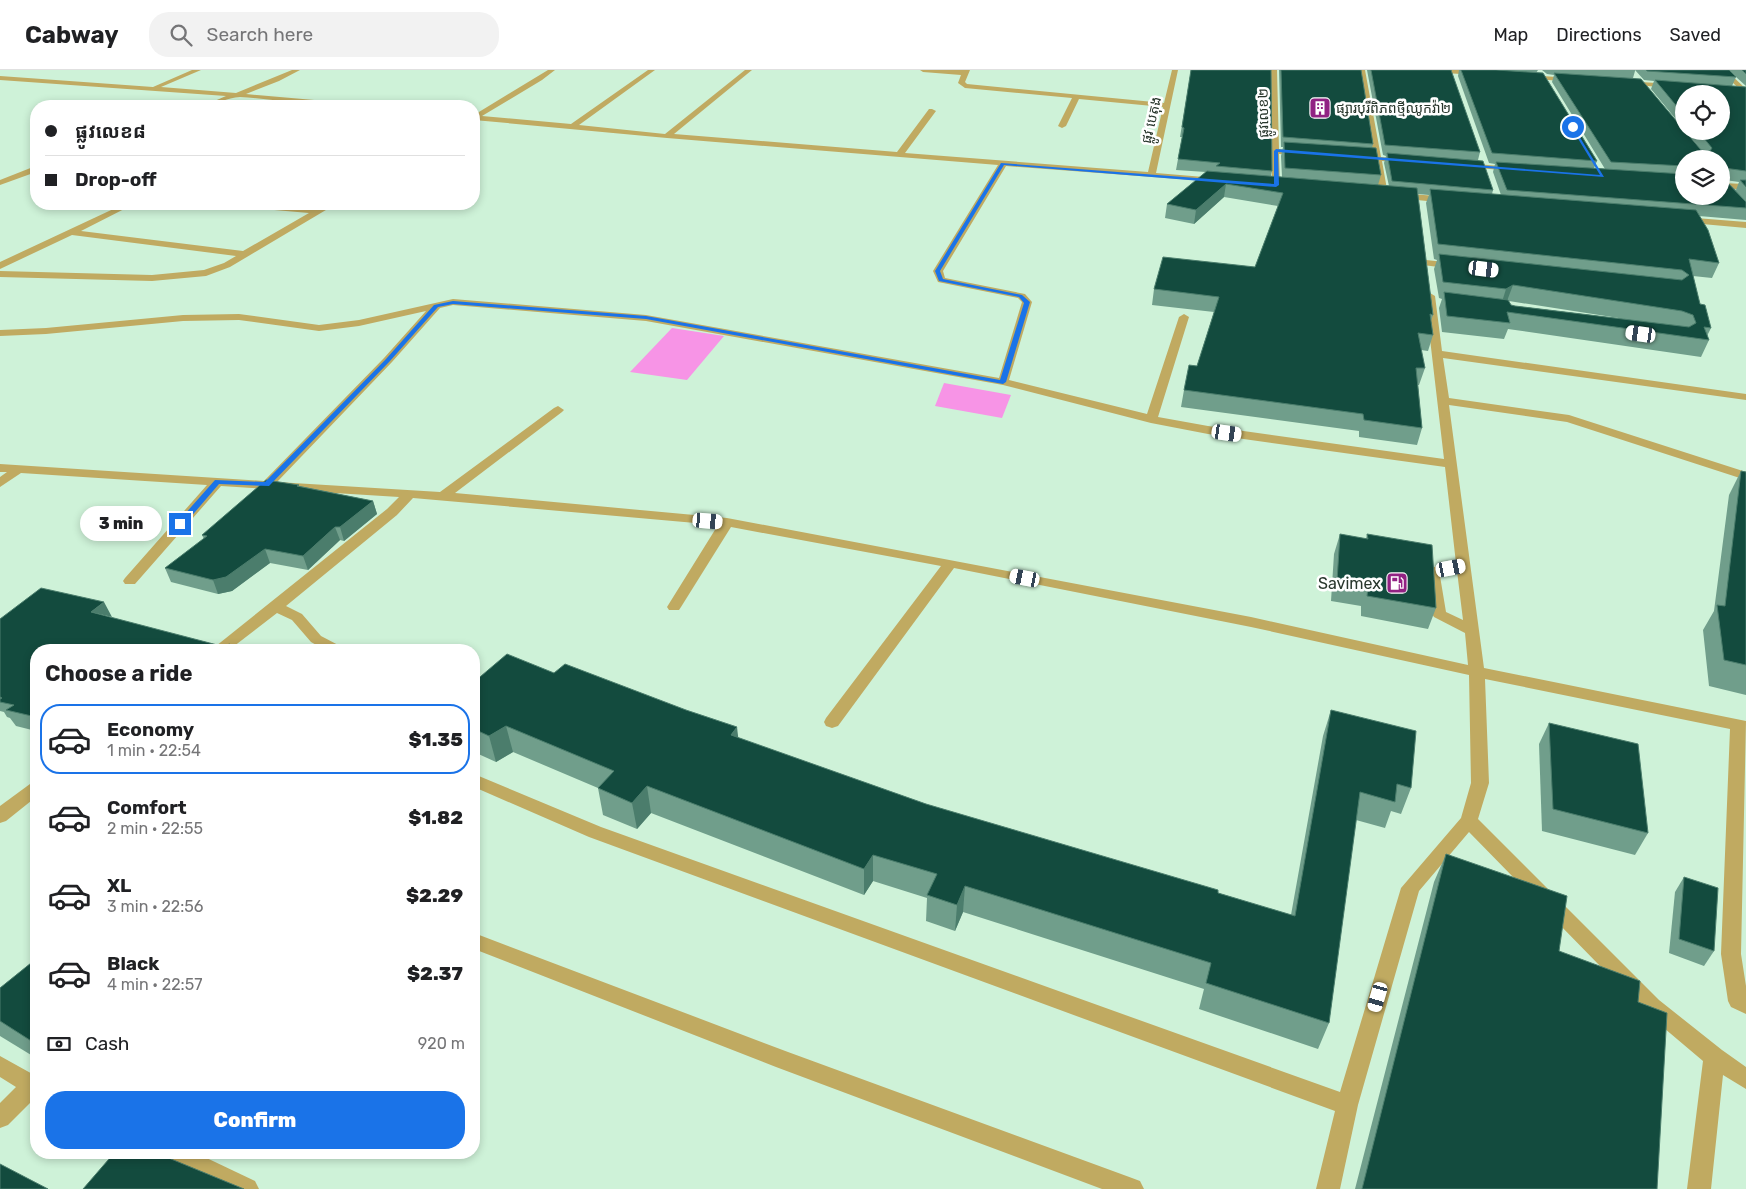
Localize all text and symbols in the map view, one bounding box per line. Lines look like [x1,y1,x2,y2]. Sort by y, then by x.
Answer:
search box [149,12,499,57]
text: Cabway [25,21,119,49]
icon: search [167,21,195,49]
text: Search here [207,23,313,46]
text: Map [1493,24,1528,46]
text: Directions [1556,24,1642,46]
text: Saved [1670,24,1721,46]
map controls [1675,85,1730,205]
button: locate [1675,85,1730,140]
street label: ផ្លូវលេខ២ [1255,88,1276,138]
street label: ផ្លូវ បេតុង [1138,95,1168,146]
building icon: ផ្សារបុរីពិភពថ្មីឈូកវ៉ា២ [1308,96,1332,120]
place label: ផ្សារបុរីពិភពថ្មីឈូកវ៉ា២ [1336,99,1451,117]
route start [1562,116,1584,138]
text: ផ្លូវលេខ៨ [75,120,146,143]
button: layers [1675,150,1730,205]
text: Drop-off [75,168,157,191]
car [1468,260,1499,278]
car [1625,324,1656,344]
car [1211,423,1242,443]
callout: 3 min [80,506,162,542]
car [692,512,723,530]
route end [169,513,191,535]
text: 3 min [99,514,143,533]
car [1434,558,1467,578]
car [1008,568,1041,588]
fuel station icon: Savimex [1385,571,1409,595]
place label: Savimex [1318,574,1381,593]
text: Choose a ride [45,660,192,687]
icon: car [47,717,92,762]
text: Economy [107,718,194,741]
text: $1.35 [409,728,463,751]
text: 1 min · 22:54 [107,741,201,760]
icon: car [47,795,92,840]
text: Comfort [107,796,187,819]
text: $1.82 [408,806,463,829]
text: 2 min · 22:55 [107,819,203,838]
icon: car [47,873,92,918]
text: XL [107,874,131,897]
text: $2.29 [406,884,463,907]
text: 3 min · 22:56 [107,897,203,916]
icon: car [47,951,92,996]
text: Black [107,952,159,975]
text: $2.37 [407,962,463,985]
text: 4 min · 22:57 [107,975,202,994]
car [1366,981,1389,1013]
icon: cash [45,1030,73,1058]
text: Cash [85,1032,129,1055]
text: 920 m [418,1034,465,1053]
button: Confirm [45,1091,465,1149]

